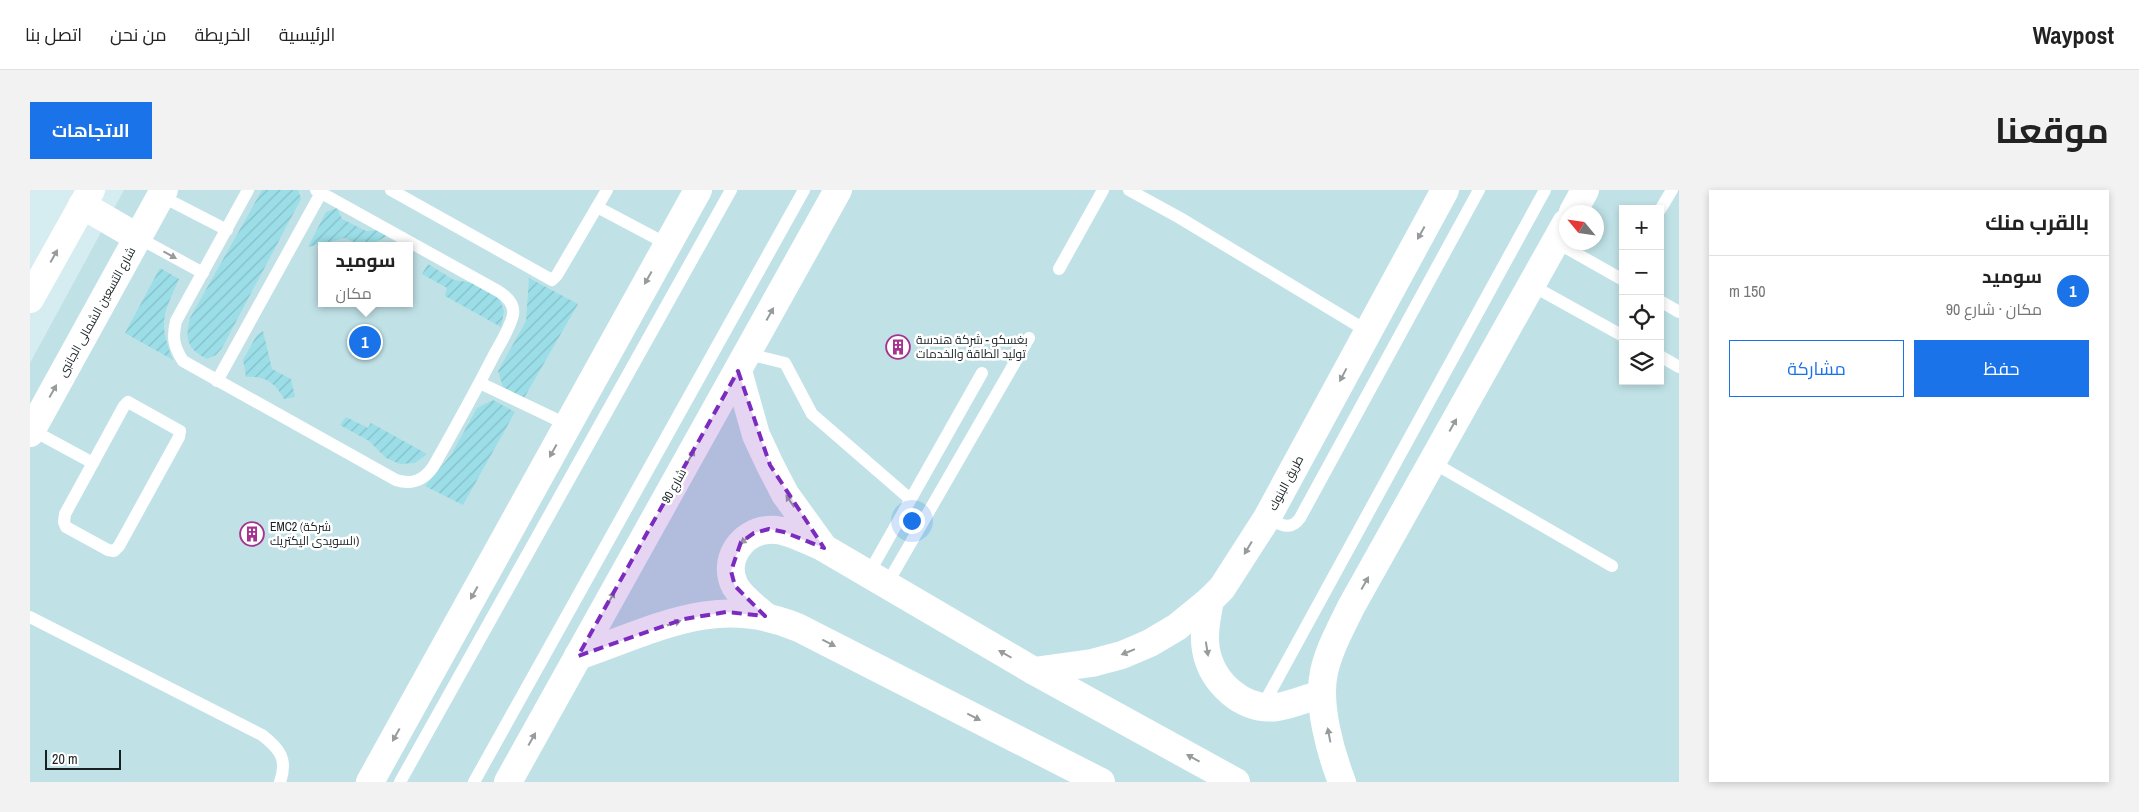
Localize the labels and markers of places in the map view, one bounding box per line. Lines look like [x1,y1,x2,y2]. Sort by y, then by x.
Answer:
pin: 1 [349,323,381,361]
place label: بغسكو - شركة هندسة توليد الطاقة والخدمات [916,332,1028,362]
building icon: بغسكو - شركة هندسة توليد الطاقة والخدمات [885,334,911,360]
place label: EMC2 (شركة السويدى اليكتريك) [270,519,359,549]
building icon: EMC2 (شركة السويدى اليكتريك) [239,521,265,547]

